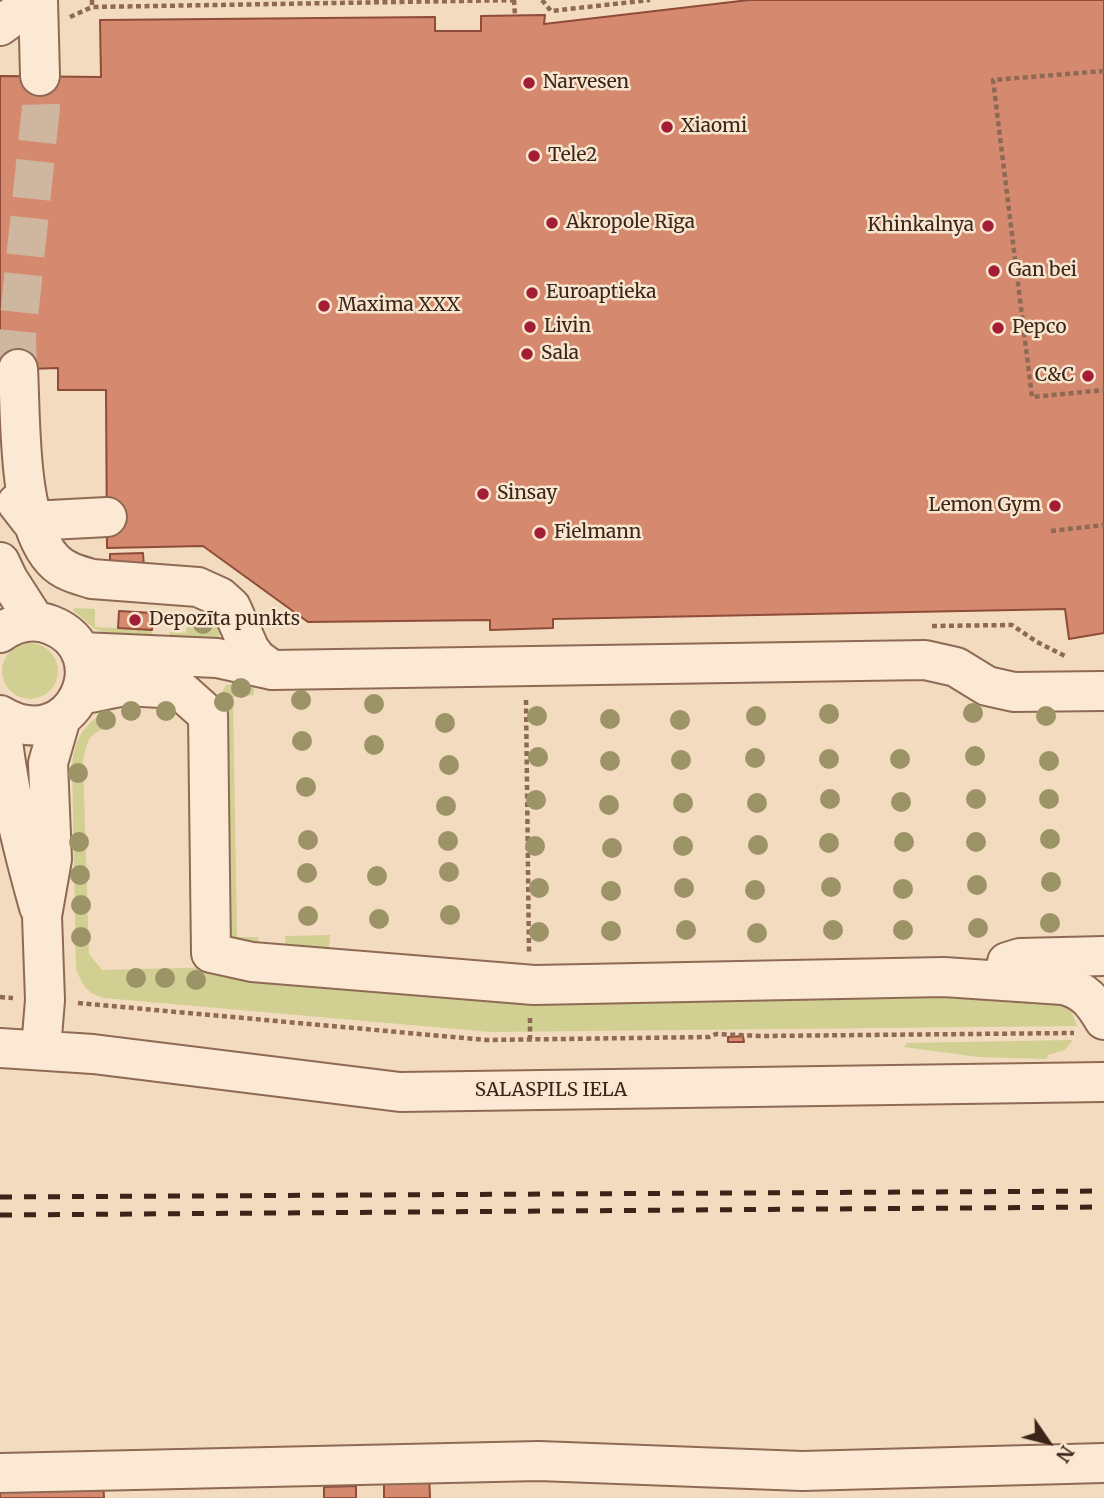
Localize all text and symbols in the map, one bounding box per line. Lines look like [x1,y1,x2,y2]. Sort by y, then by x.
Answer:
place label: Narvesen [543,72,629,94]
marker: Narvesen [521,75,537,91]
place label: Xiaomi [681,116,747,138]
marker: Xiaomi [659,119,675,135]
place label: Tele2 [548,145,597,167]
marker: Tele2 [526,148,542,164]
place label: Akropole Rīga [566,212,695,234]
marker: Akropole Rīga [544,215,560,231]
place label: Khinkalnya [867,215,974,237]
marker: Khinkalnya [980,218,996,234]
place label: Gan bei [1008,260,1077,282]
marker: Gan bei [986,263,1002,279]
place label: Euroaptieka [546,282,656,304]
marker: Euroaptieka [524,285,540,301]
place label: Maxima XXX [338,295,460,317]
marker: Maxima XXX [316,298,332,314]
place label: Livin [544,316,591,338]
place label: Pepco [1012,317,1066,339]
marker: Livin [522,319,538,335]
marker: Pepco [990,320,1006,336]
place label: Sala [541,343,579,365]
marker: Sala [519,346,535,362]
place label: C&C [1035,365,1074,387]
marker: C&C [1080,368,1096,384]
place label: Sinsay [497,483,557,505]
marker: Sinsay [475,486,491,502]
place label: Lemon Gym [929,495,1041,517]
marker: Lemon Gym [1047,498,1063,514]
place label: Fielmann [554,522,641,544]
marker: Fielmann [532,525,548,541]
place label: Depozīta punkts [149,609,300,631]
marker: Depozīta punkts [127,612,143,628]
street label: SALASPILS IELA [475,1080,627,1102]
north arrow [1013,1407,1083,1477]
text: N [1051,1441,1079,1467]

